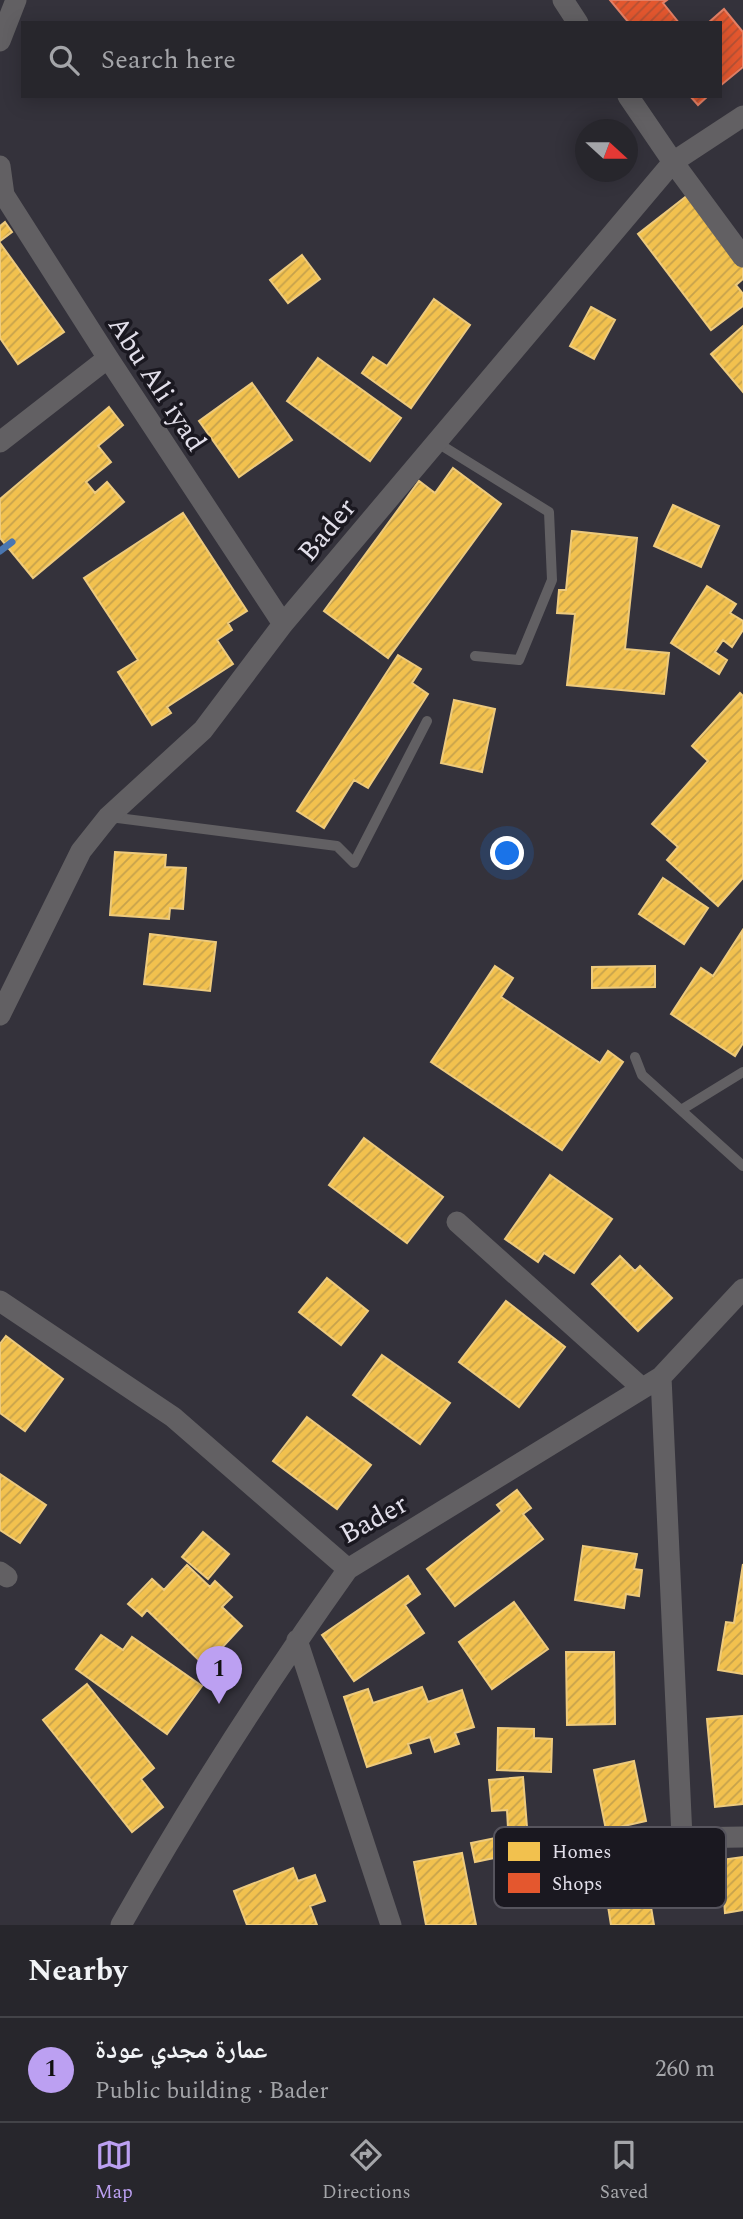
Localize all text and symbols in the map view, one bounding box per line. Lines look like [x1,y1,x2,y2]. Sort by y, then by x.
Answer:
search box [21,21,722,98]
text: Search here [101,40,236,80]
icon: search [45,41,83,79]
north arrow [575,119,638,182]
street label: Abu Ali iyad [96,307,217,461]
street label: Bader [287,488,367,572]
your location [490,836,524,870]
street label: Bader [332,1483,416,1556]
pin: 1 [196,1646,242,1704]
legend [494,1827,726,1908]
text: Homes [552,1838,611,1867]
text: Shops [552,1870,602,1899]
text: Nearby [28,1948,127,1994]
text: عمارة مجدي عودة [95,2030,268,2070]
text: 1 [45,2052,57,2087]
text: 260 m [655,2052,715,2087]
text: Public building · Bader [95,2074,329,2109]
tab: Map [95,2136,133,2207]
tab: Directions [322,2136,411,2207]
tab: Saved [600,2136,648,2207]

